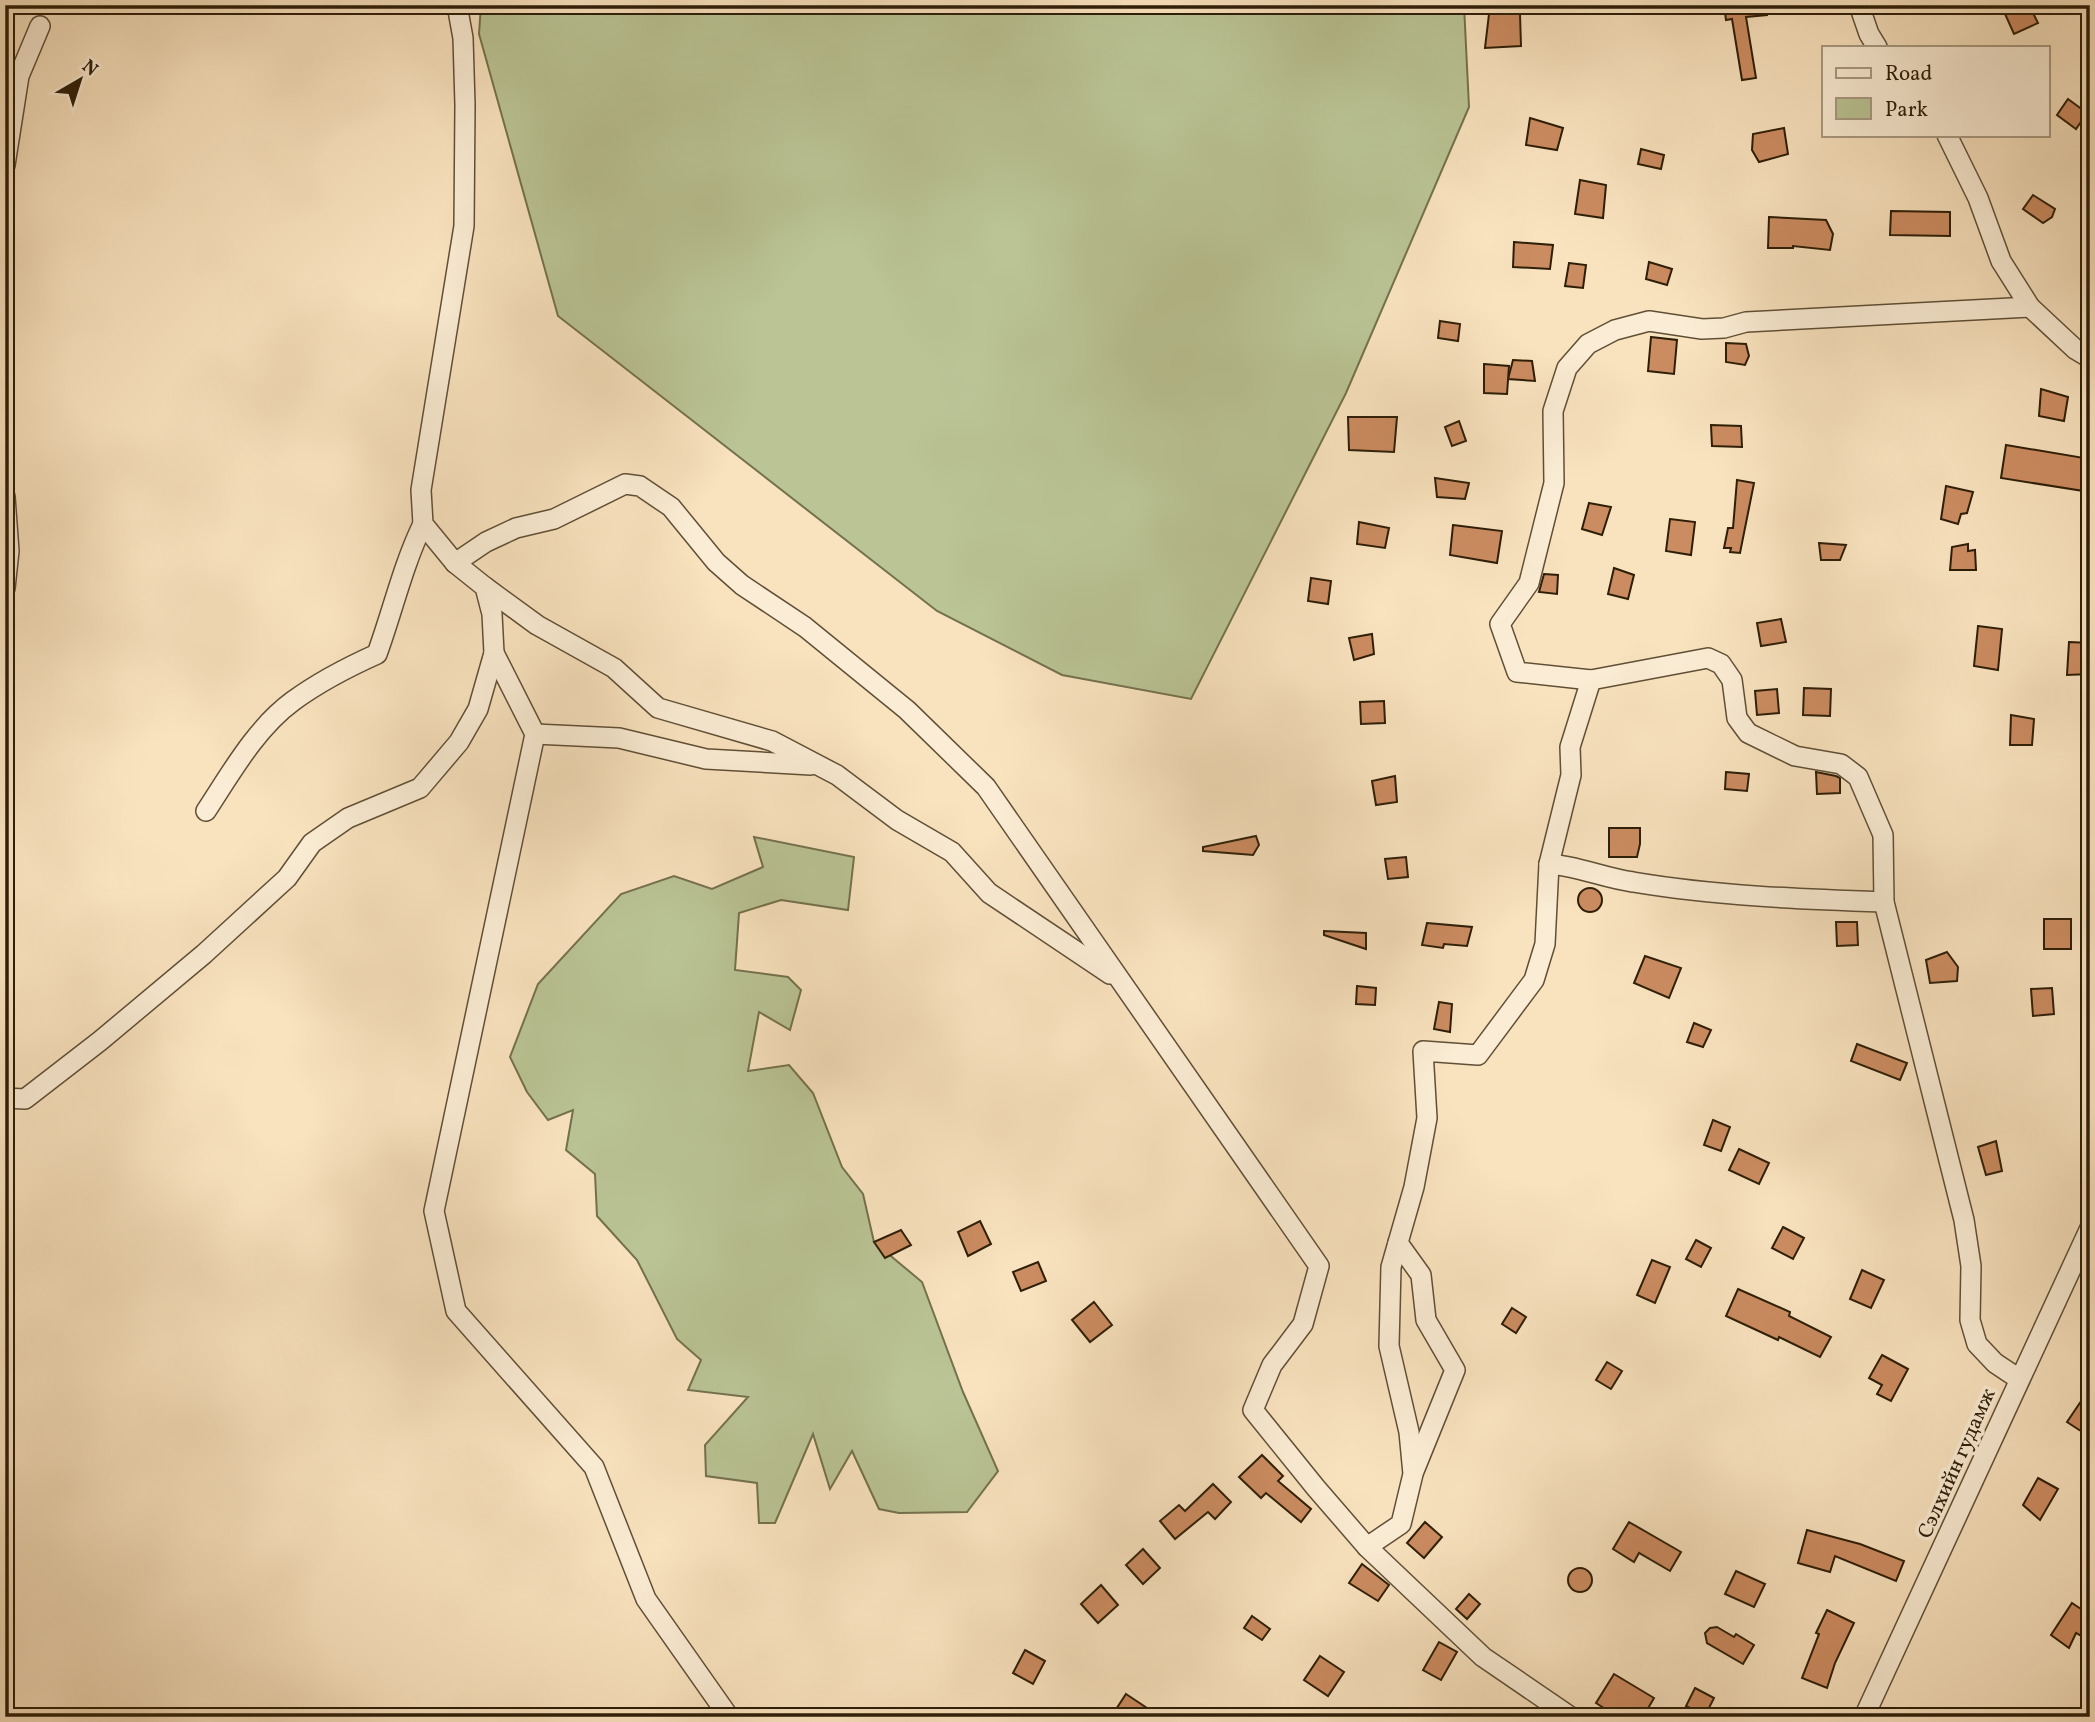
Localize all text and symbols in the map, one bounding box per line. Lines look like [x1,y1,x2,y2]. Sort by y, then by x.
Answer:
north arrow [46,46,116,116]
legend [1822,46,2050,136]
text: N [76,54,103,83]
text: Road [1885,60,1932,89]
text: Park [1885,96,1928,125]
street label: Сэлхийн гудамж [1911,1384,2004,1543]

